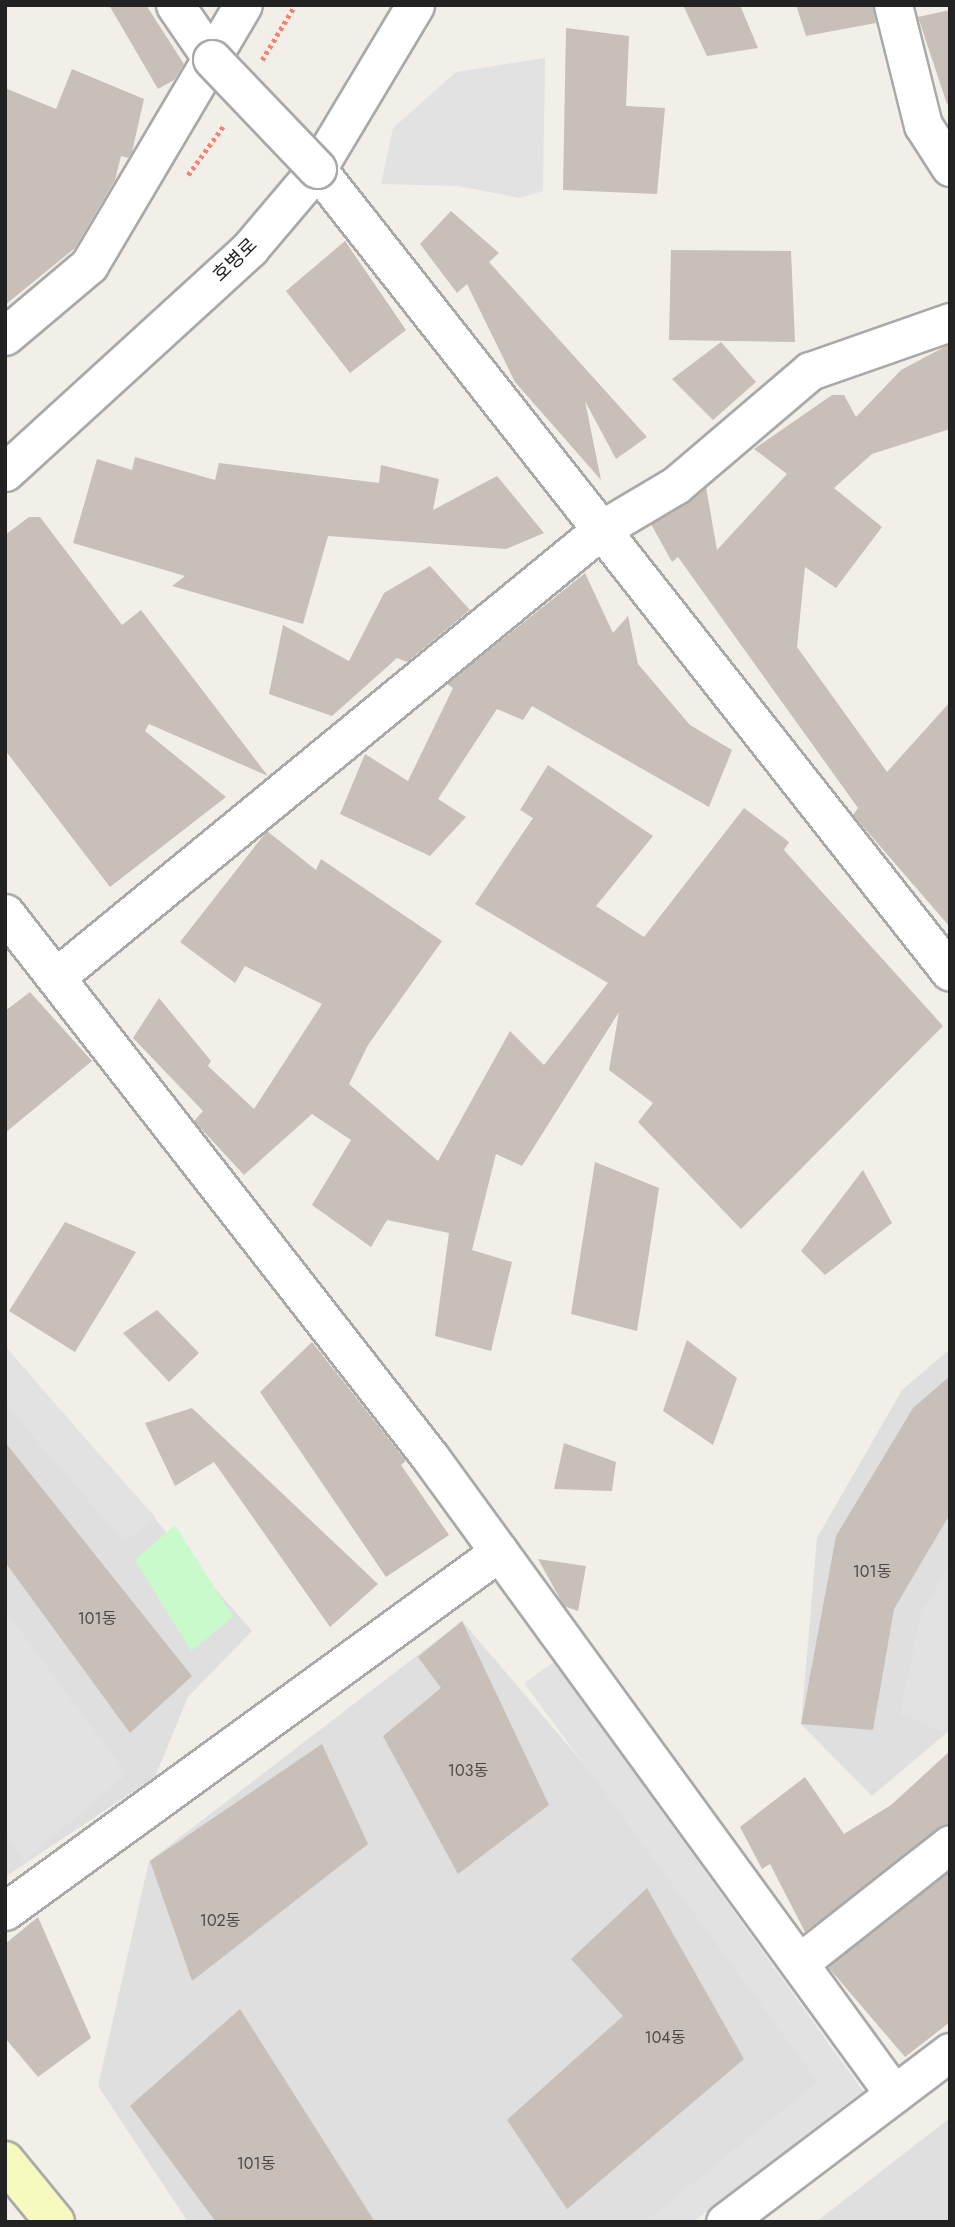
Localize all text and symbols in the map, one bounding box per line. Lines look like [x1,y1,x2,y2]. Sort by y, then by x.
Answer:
street label: 호병로 [208,234,262,286]
house number: 101동 [853,1562,891,1582]
house number: 101동 [78,1609,116,1629]
house number: 103동 [448,1761,488,1781]
house number: 102동 [200,1911,240,1931]
house number: 104동 [645,2028,685,2048]
house number: 101동 [237,2154,275,2174]

